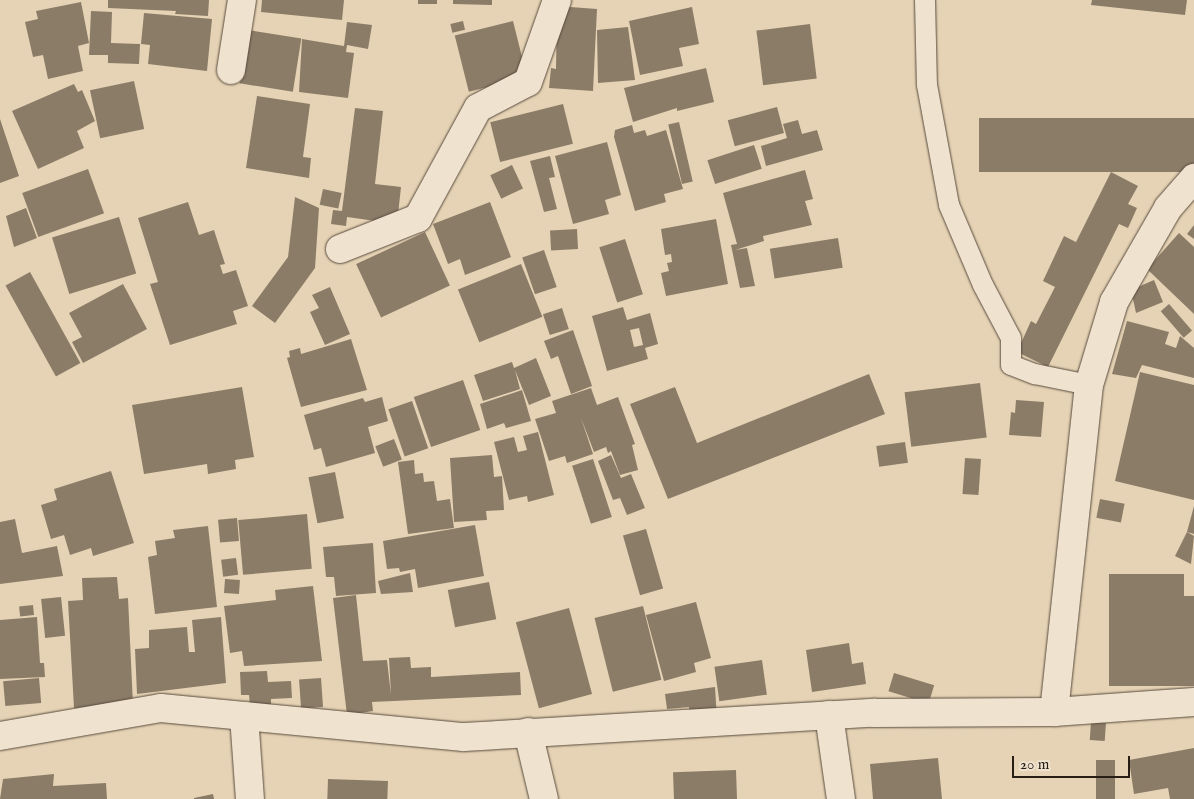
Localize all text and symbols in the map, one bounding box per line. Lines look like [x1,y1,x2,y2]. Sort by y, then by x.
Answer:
scale bar [1014,746,1132,778]
text: 20 m [1020,755,1049,774]

